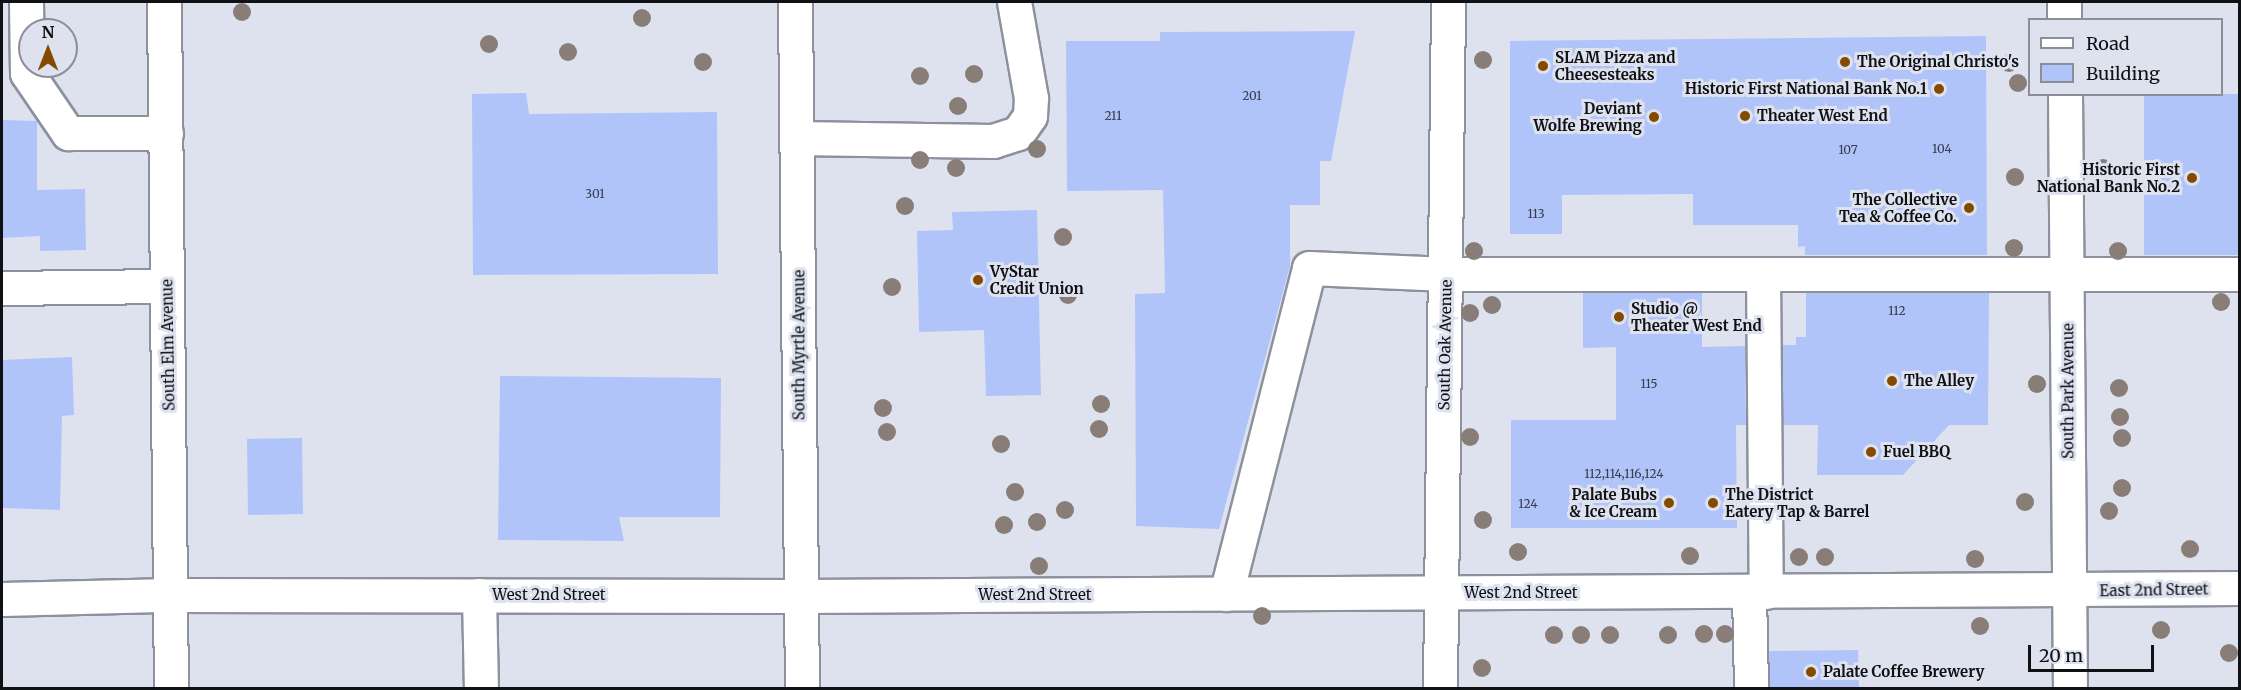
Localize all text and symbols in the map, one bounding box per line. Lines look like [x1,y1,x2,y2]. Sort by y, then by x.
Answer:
north arrow [18,18,78,78]
legend [2028,18,2223,96]
text: N [42,22,54,42]
text: Road [2086,32,2130,55]
place label: SLAM Pizza and Cheesesteaks [1555,48,1676,83]
place label: The Original Christo's [1857,53,2019,71]
marker: The Original Christo's [1838,55,1852,69]
marker: SLAM Pizza and Cheesesteaks [1536,59,1550,73]
text: Building [2086,62,2160,85]
place label: Historic First National Bank No.1 [1685,80,1927,98]
marker: Historic First National Bank No.1 [1932,82,1946,96]
house number: 201 [1242,89,1262,103]
place label: Deviant Wolfe Brewing [1534,99,1642,134]
place label: Theater West End [1757,107,1888,125]
house number: 211 [1104,109,1122,123]
marker: Theater West End [1738,109,1752,123]
marker: Deviant Wolfe Brewing [1647,110,1661,124]
house number: 104 [1932,142,1952,156]
house number: 107 [1838,143,1858,157]
place label: Historic First National Bank No.2 [2037,160,2180,195]
marker: Historic First National Bank No.2 [2185,171,2199,185]
house number: 301 [585,187,605,201]
place label: The Collective Tea & Coffee Co. [1839,190,1957,225]
marker: The Collective Tea & Coffee Co. [1962,201,1976,215]
house number: 113 [1527,207,1545,221]
place label: VyStar Credit Union [990,262,1084,297]
street label: South Myrtle Avenue [790,270,808,420]
marker: VyStar Credit Union [971,273,985,287]
street label: South Elm Avenue [158,279,178,411]
street label: South Oak Avenue [1435,279,1455,411]
place label: Studio @ Theater West End [1631,299,1762,334]
house number: 112 [1888,304,1906,318]
marker: Studio @ Theater West End [1612,310,1626,324]
street label: South Park Avenue [2059,323,2077,459]
place label: The Alley [1904,372,1974,390]
marker: The Alley [1885,374,1899,388]
house number: 115 [1640,377,1658,391]
place label: Fuel BBQ [1883,443,1950,461]
marker: Fuel BBQ [1864,445,1878,459]
house number: 112,114,116,124 [1584,467,1664,481]
place label: Palate Bubs & Ice Cream [1569,485,1657,520]
place label: The District Eatery Tap & Barrel [1725,485,1869,520]
marker: Palate Bubs & Ice Cream [1662,496,1676,510]
marker: The District Eatery Tap & Barrel [1706,496,1720,510]
house number: 124 [1518,497,1538,511]
street label: East 2nd Street [2099,580,2209,600]
street label: West 2nd Street [1464,584,1578,602]
street label: West 2nd Street [492,586,606,604]
street label: West 2nd Street [978,586,1092,604]
scale bar [2031,633,2157,671]
text: 20 m [2039,644,2083,667]
place label: Palate Coffee Brewery [1823,663,1984,681]
marker: Palate Coffee Brewery [1804,665,1818,679]

